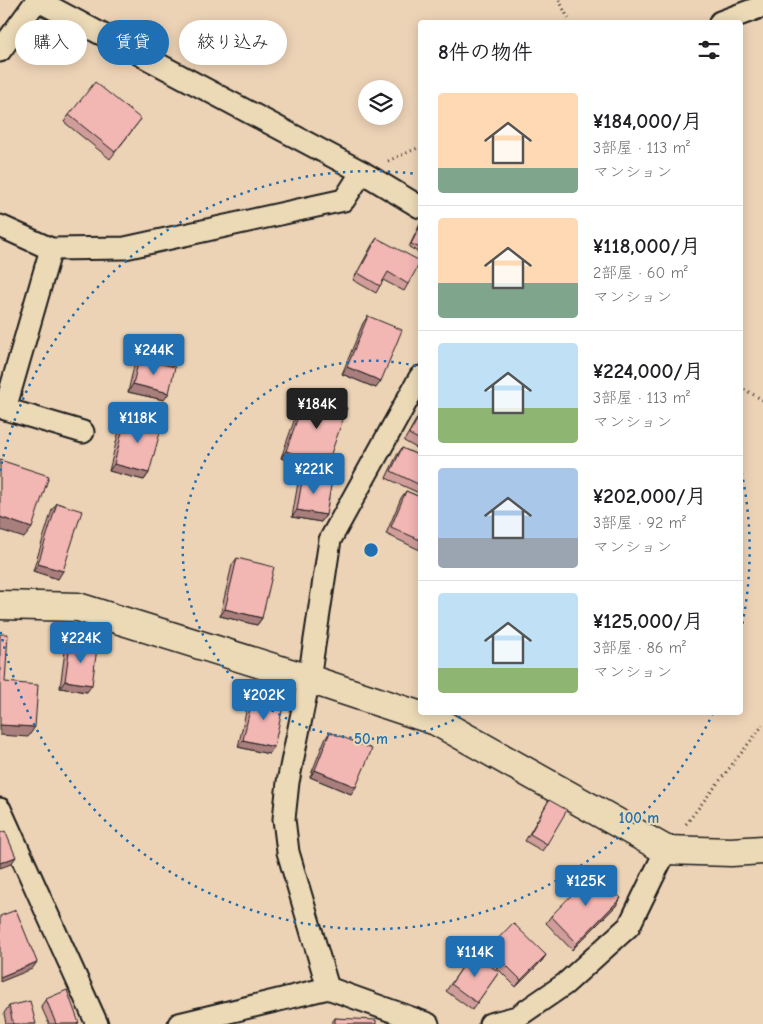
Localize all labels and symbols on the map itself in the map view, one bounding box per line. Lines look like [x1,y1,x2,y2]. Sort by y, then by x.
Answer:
pin: ¥244K [119,334,189,376]
pin: ¥184K [282,388,352,430]
pin: ¥118K [103,402,173,444]
pin: ¥221K [279,452,349,495]
centre of rings [362,541,380,559]
pin: ¥224K [46,622,116,664]
pin: ¥202K [229,678,299,721]
text: 50 m [354,730,388,748]
text: 100 m [619,809,659,827]
pin: ¥125K [551,864,621,907]
pin: ¥114K [440,936,510,978]

